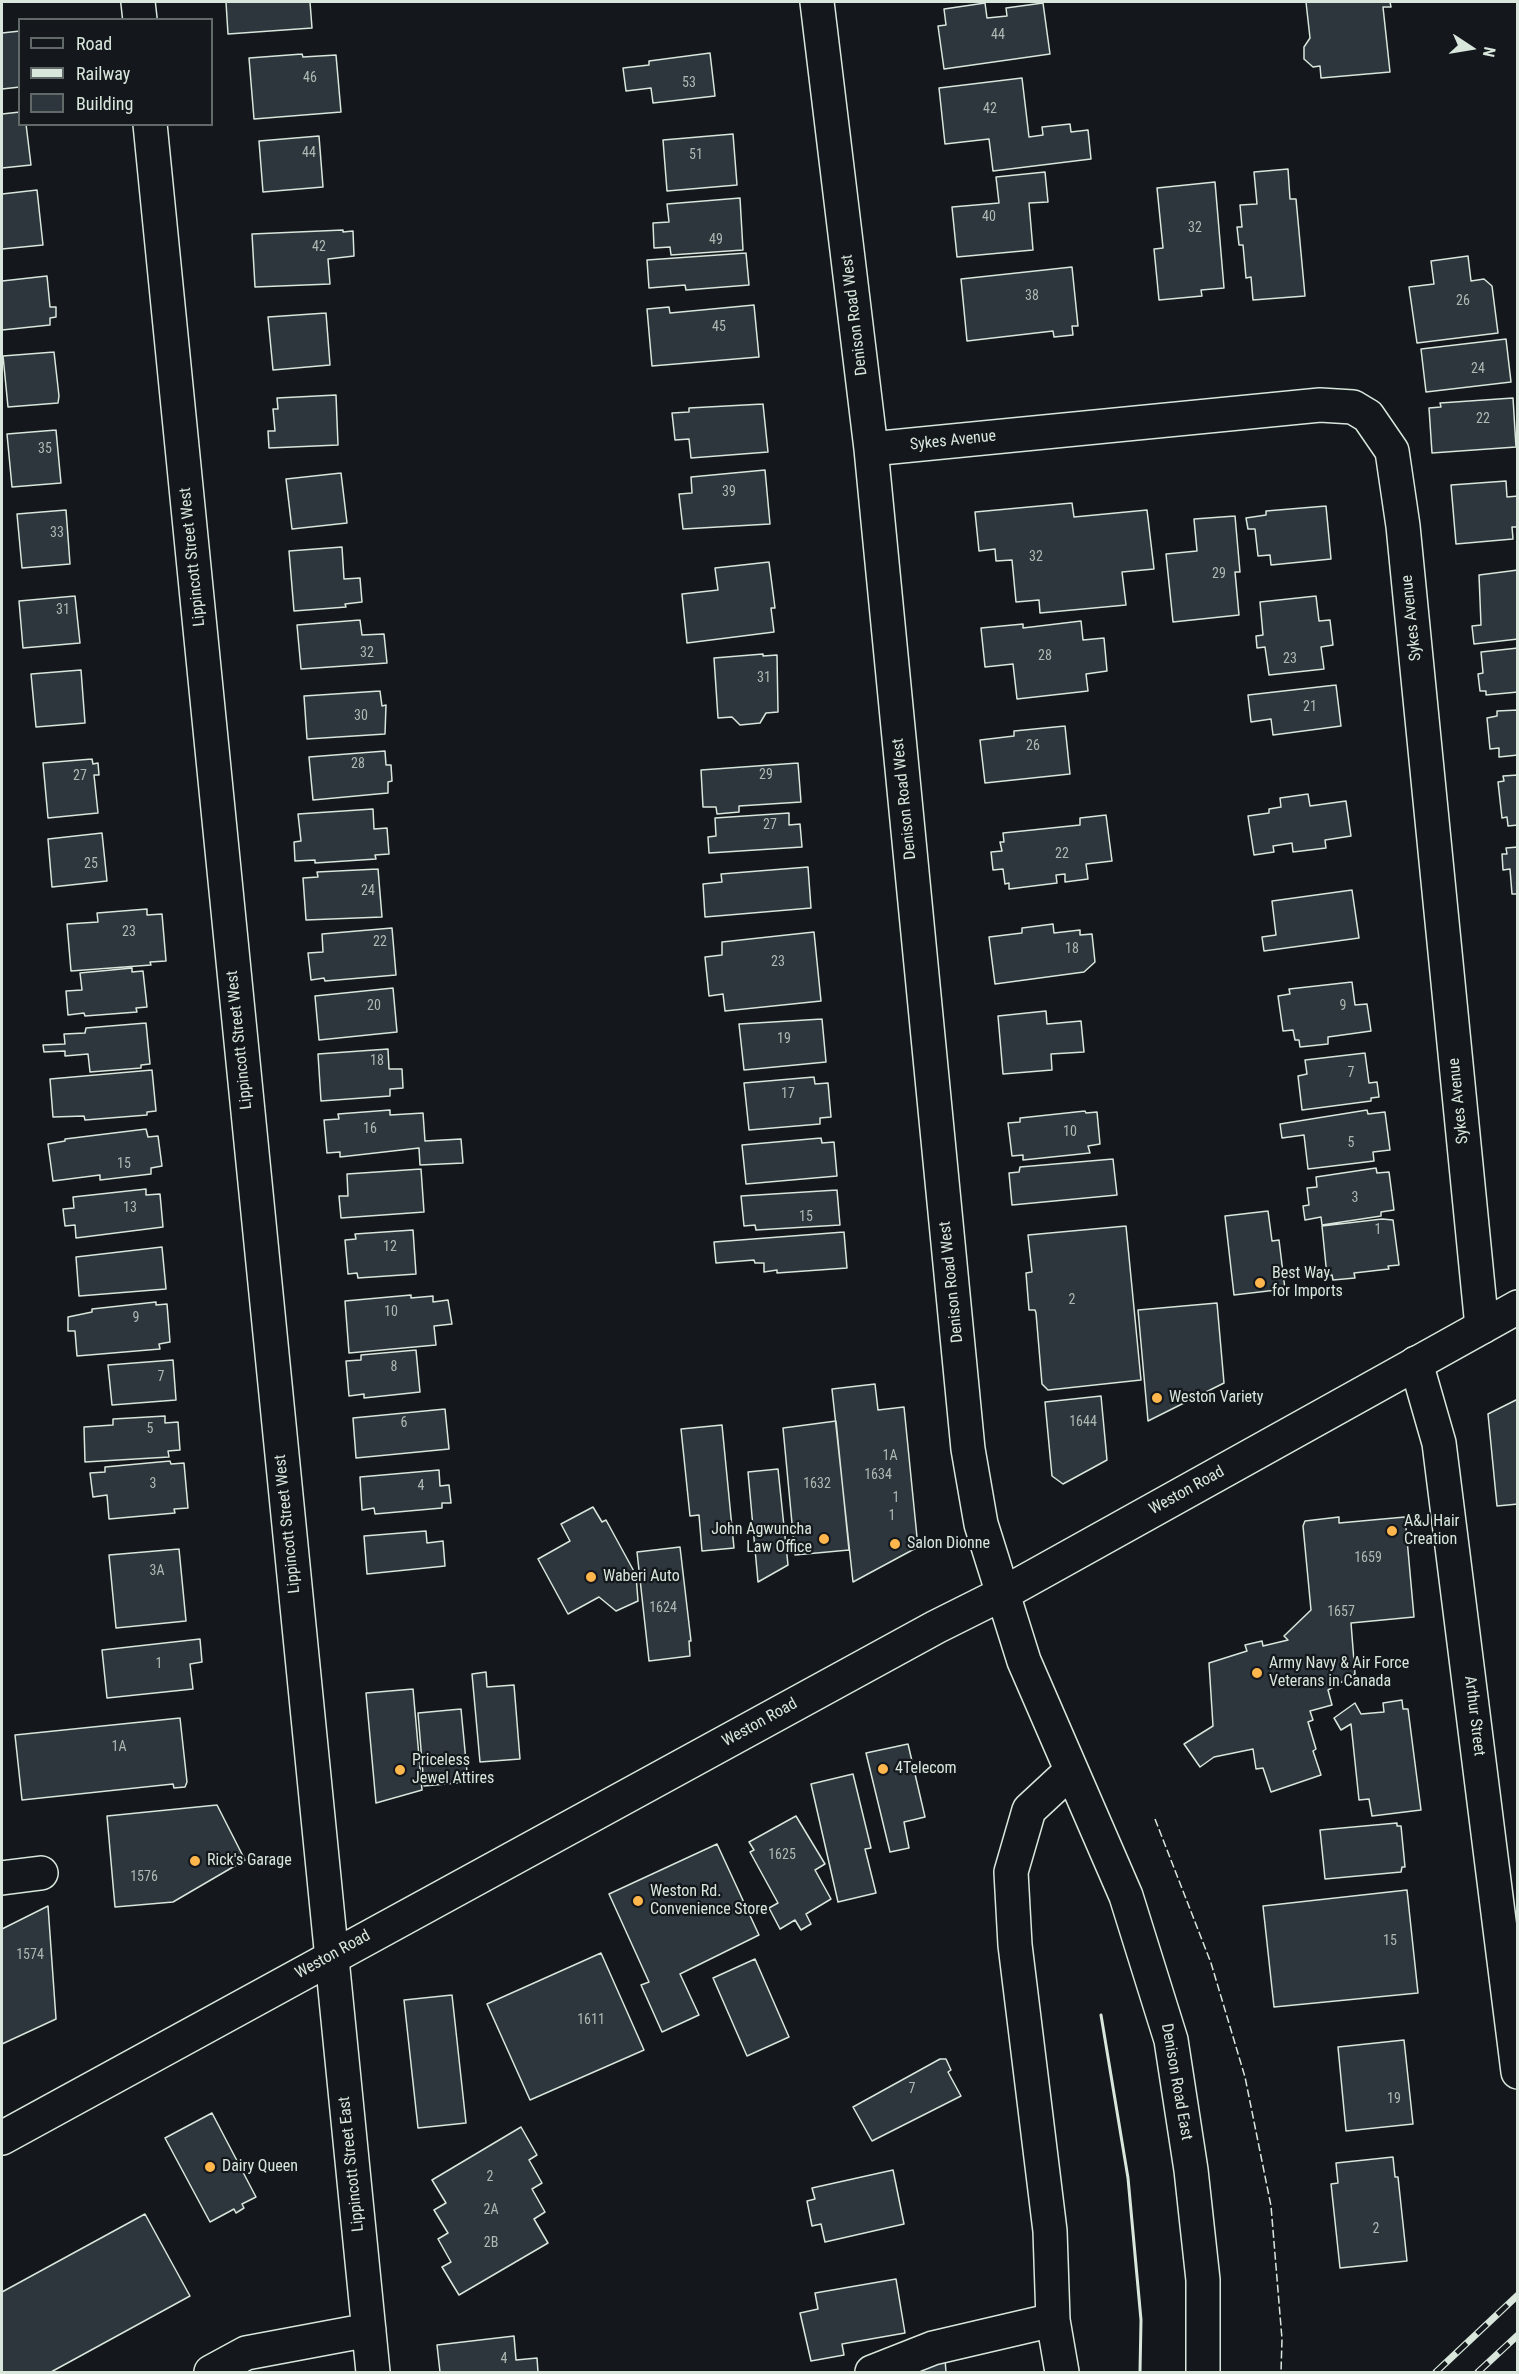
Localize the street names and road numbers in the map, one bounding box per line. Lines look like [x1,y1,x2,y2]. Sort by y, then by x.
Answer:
street label: Denison Road West [838,253,872,377]
street label: Sykes Avenue [909,427,997,455]
street label: Lippincott Street West [176,487,210,627]
street label: Sykes Avenue [1398,574,1426,662]
street label: Denison Road West [889,737,921,861]
street label: Lippincott Street West [223,970,257,1110]
street label: Sykes Avenue [1445,1057,1473,1145]
street label: Denison Road West [936,1220,968,1344]
street label: Lippincott Street West [271,1454,305,1594]
street label: Weston Road [1146,1463,1228,1519]
street label: Arthur Street [1460,1675,1488,1757]
street label: Weston Road [719,1695,801,1751]
street label: Weston Road [292,1927,374,1983]
street label: Denison Road East [1156,2022,1196,2142]
street label: Lippincott Street East [335,2095,369,2233]

